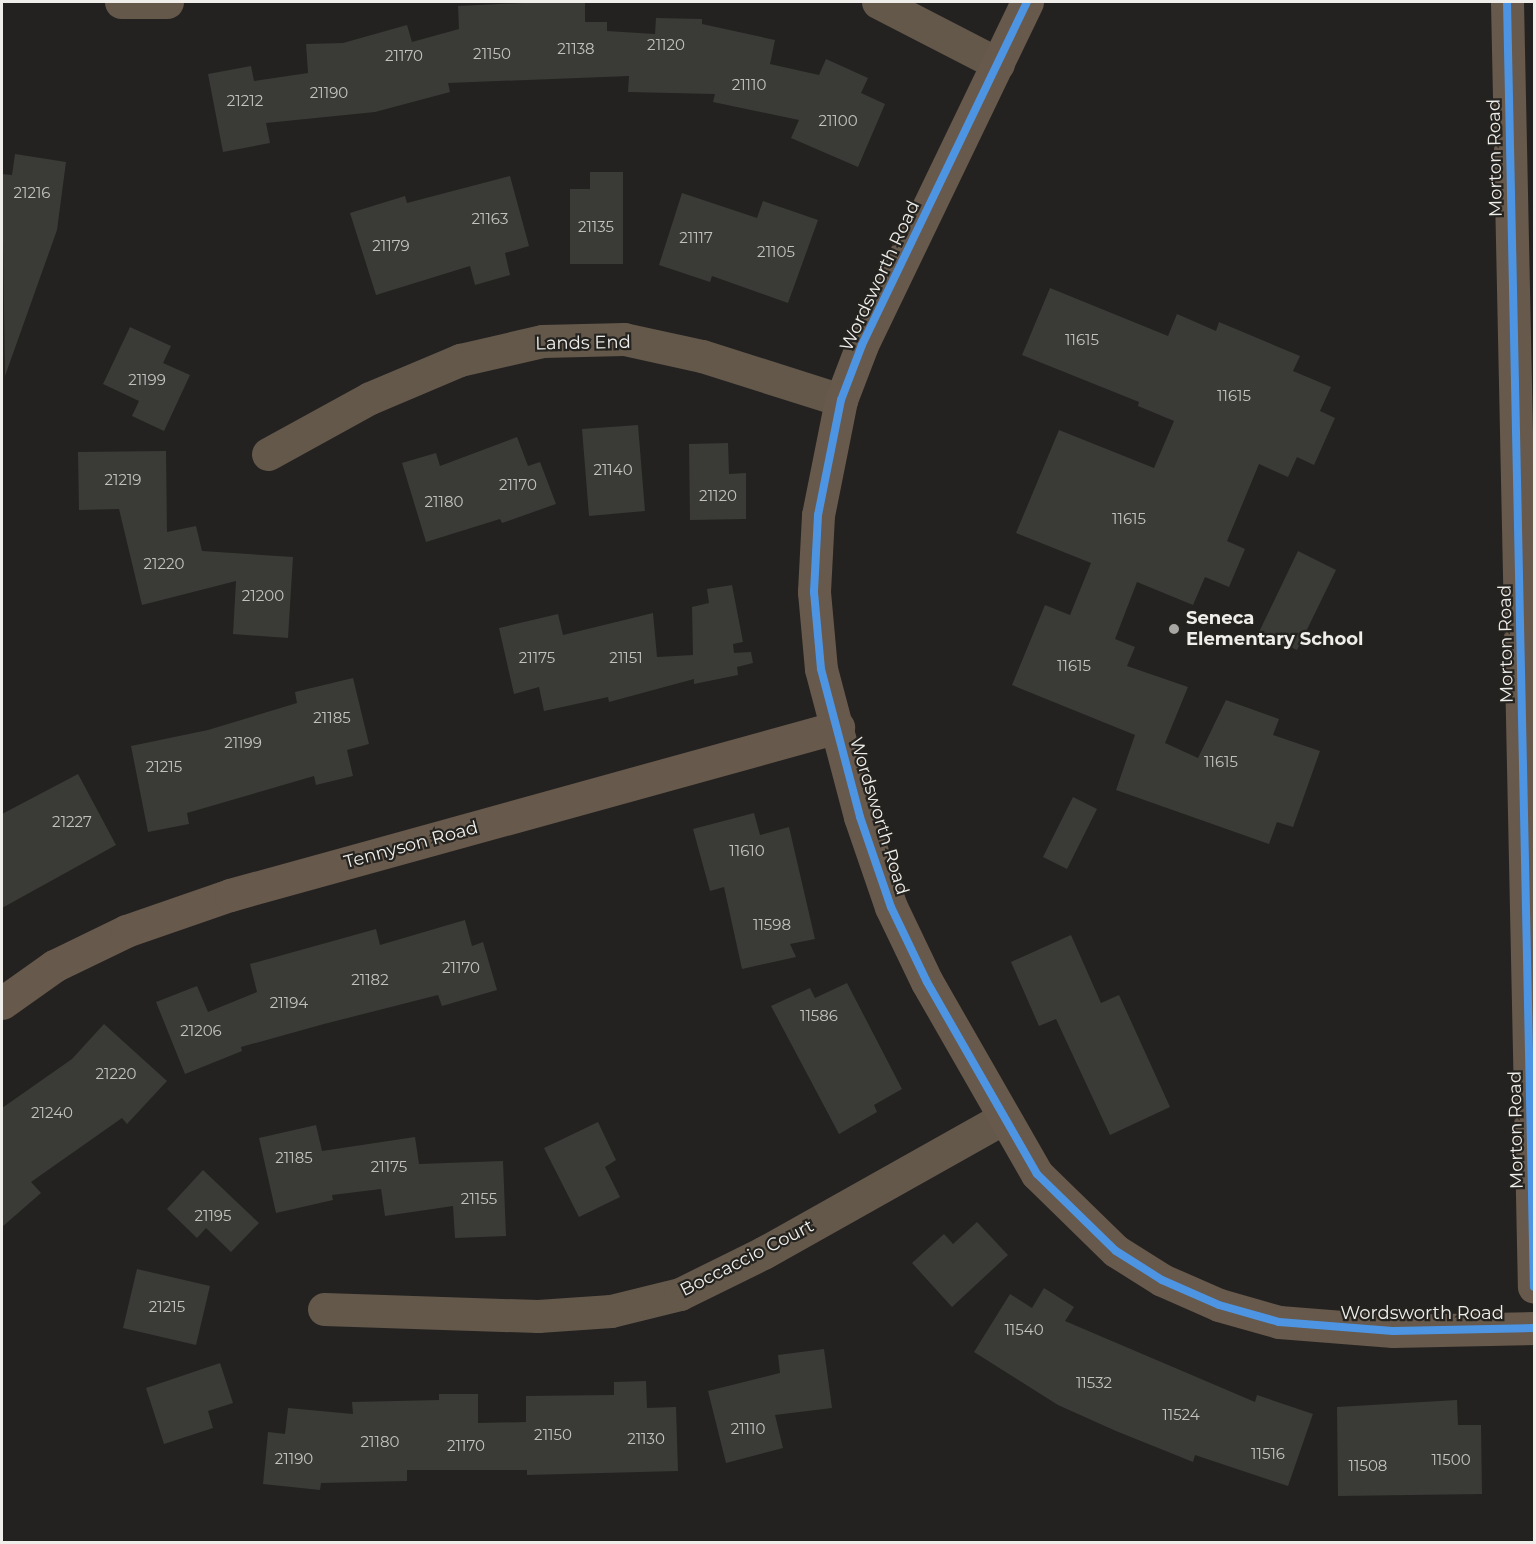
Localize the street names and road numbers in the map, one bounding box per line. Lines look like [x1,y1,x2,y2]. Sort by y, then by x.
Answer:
street label: Morton Road [1483,99,1507,217]
street label: Wordsworth Road [836,197,924,355]
street label: Lands End [535,331,631,355]
street label: Morton Road [1494,585,1518,703]
street label: Wordsworth Road [845,735,913,897]
street label: Tennyson Road [342,817,480,873]
street label: Morton Road [1504,1071,1528,1189]
street label: Boccaccio Court [677,1215,817,1301]
street label: Wordsworth Road [1340,1302,1504,1324]

